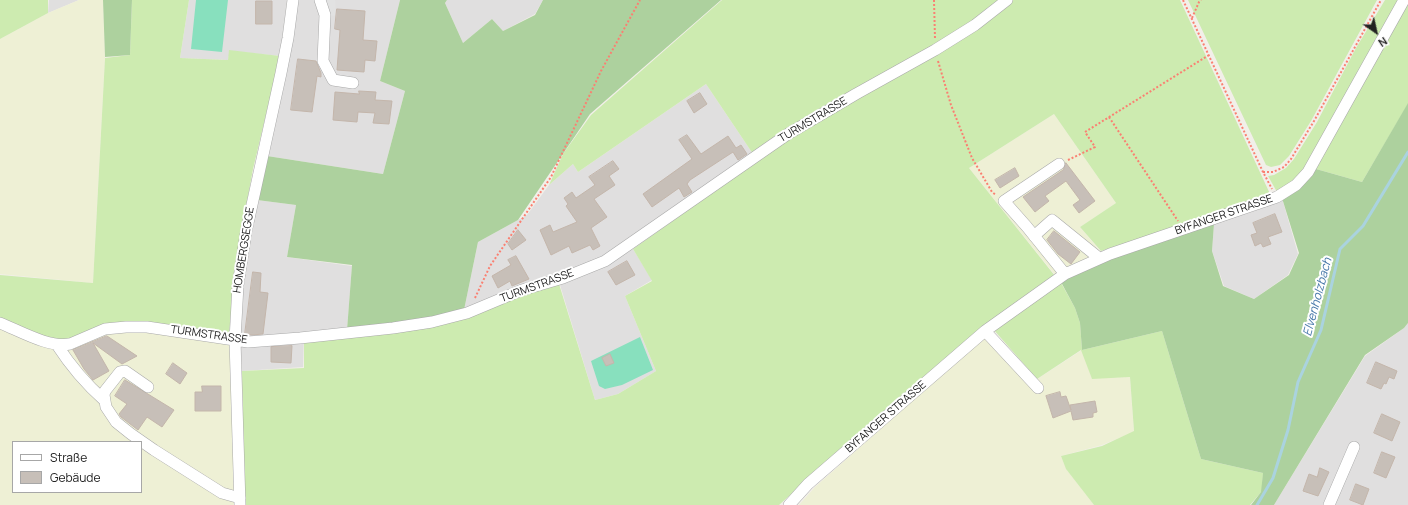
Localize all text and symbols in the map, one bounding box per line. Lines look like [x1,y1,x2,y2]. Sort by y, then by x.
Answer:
north arrow [1356,12,1396,52]
text: N [1376,34,1390,51]
street label: TURMSTRASSE [776,94,850,146]
street label: BYFANGER STRASSE [1173,192,1275,238]
street label: HOMBERGSEGGE [231,206,257,294]
water label: Elvenholzbach [1301,256,1335,338]
street label: TURMSTRASSE [498,267,576,305]
street label: TURMSTRASSE [170,323,248,347]
street label: BYFANGER STRASSE [843,378,929,456]
legend [12,441,142,493]
text: Straße [50,449,87,466]
text: Gebäude [50,469,101,486]

